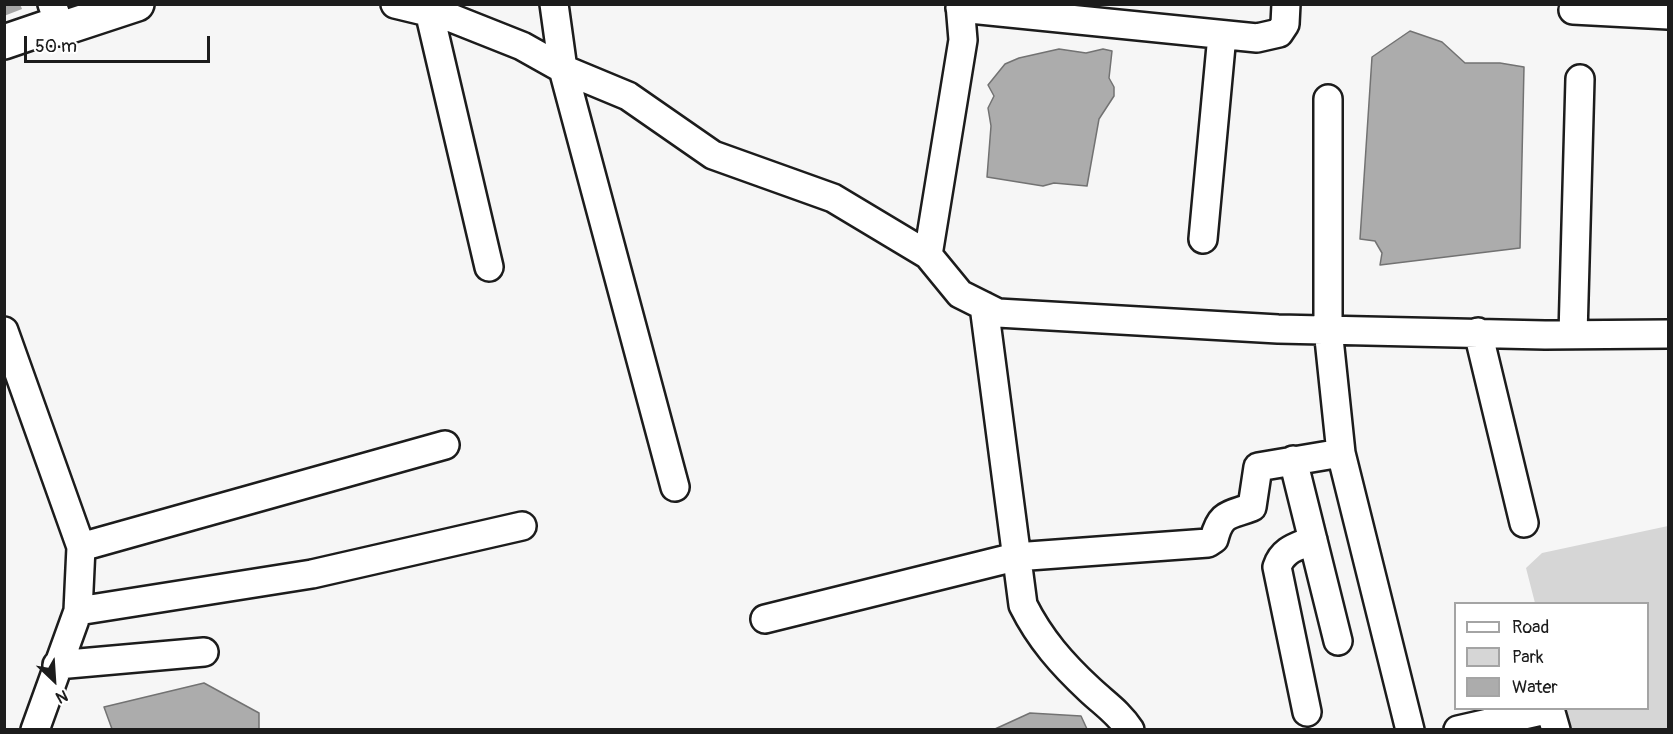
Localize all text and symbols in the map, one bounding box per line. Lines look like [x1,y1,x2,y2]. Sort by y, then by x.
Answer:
scale bar [27,24,213,62]
text: 50 m [35,35,77,58]
legend [1454,602,1649,710]
text: Road [1512,616,1549,639]
text: Park [1512,646,1544,669]
north arrow [24,650,84,710]
text: Water [1512,676,1558,699]
text: N [52,685,71,708]

